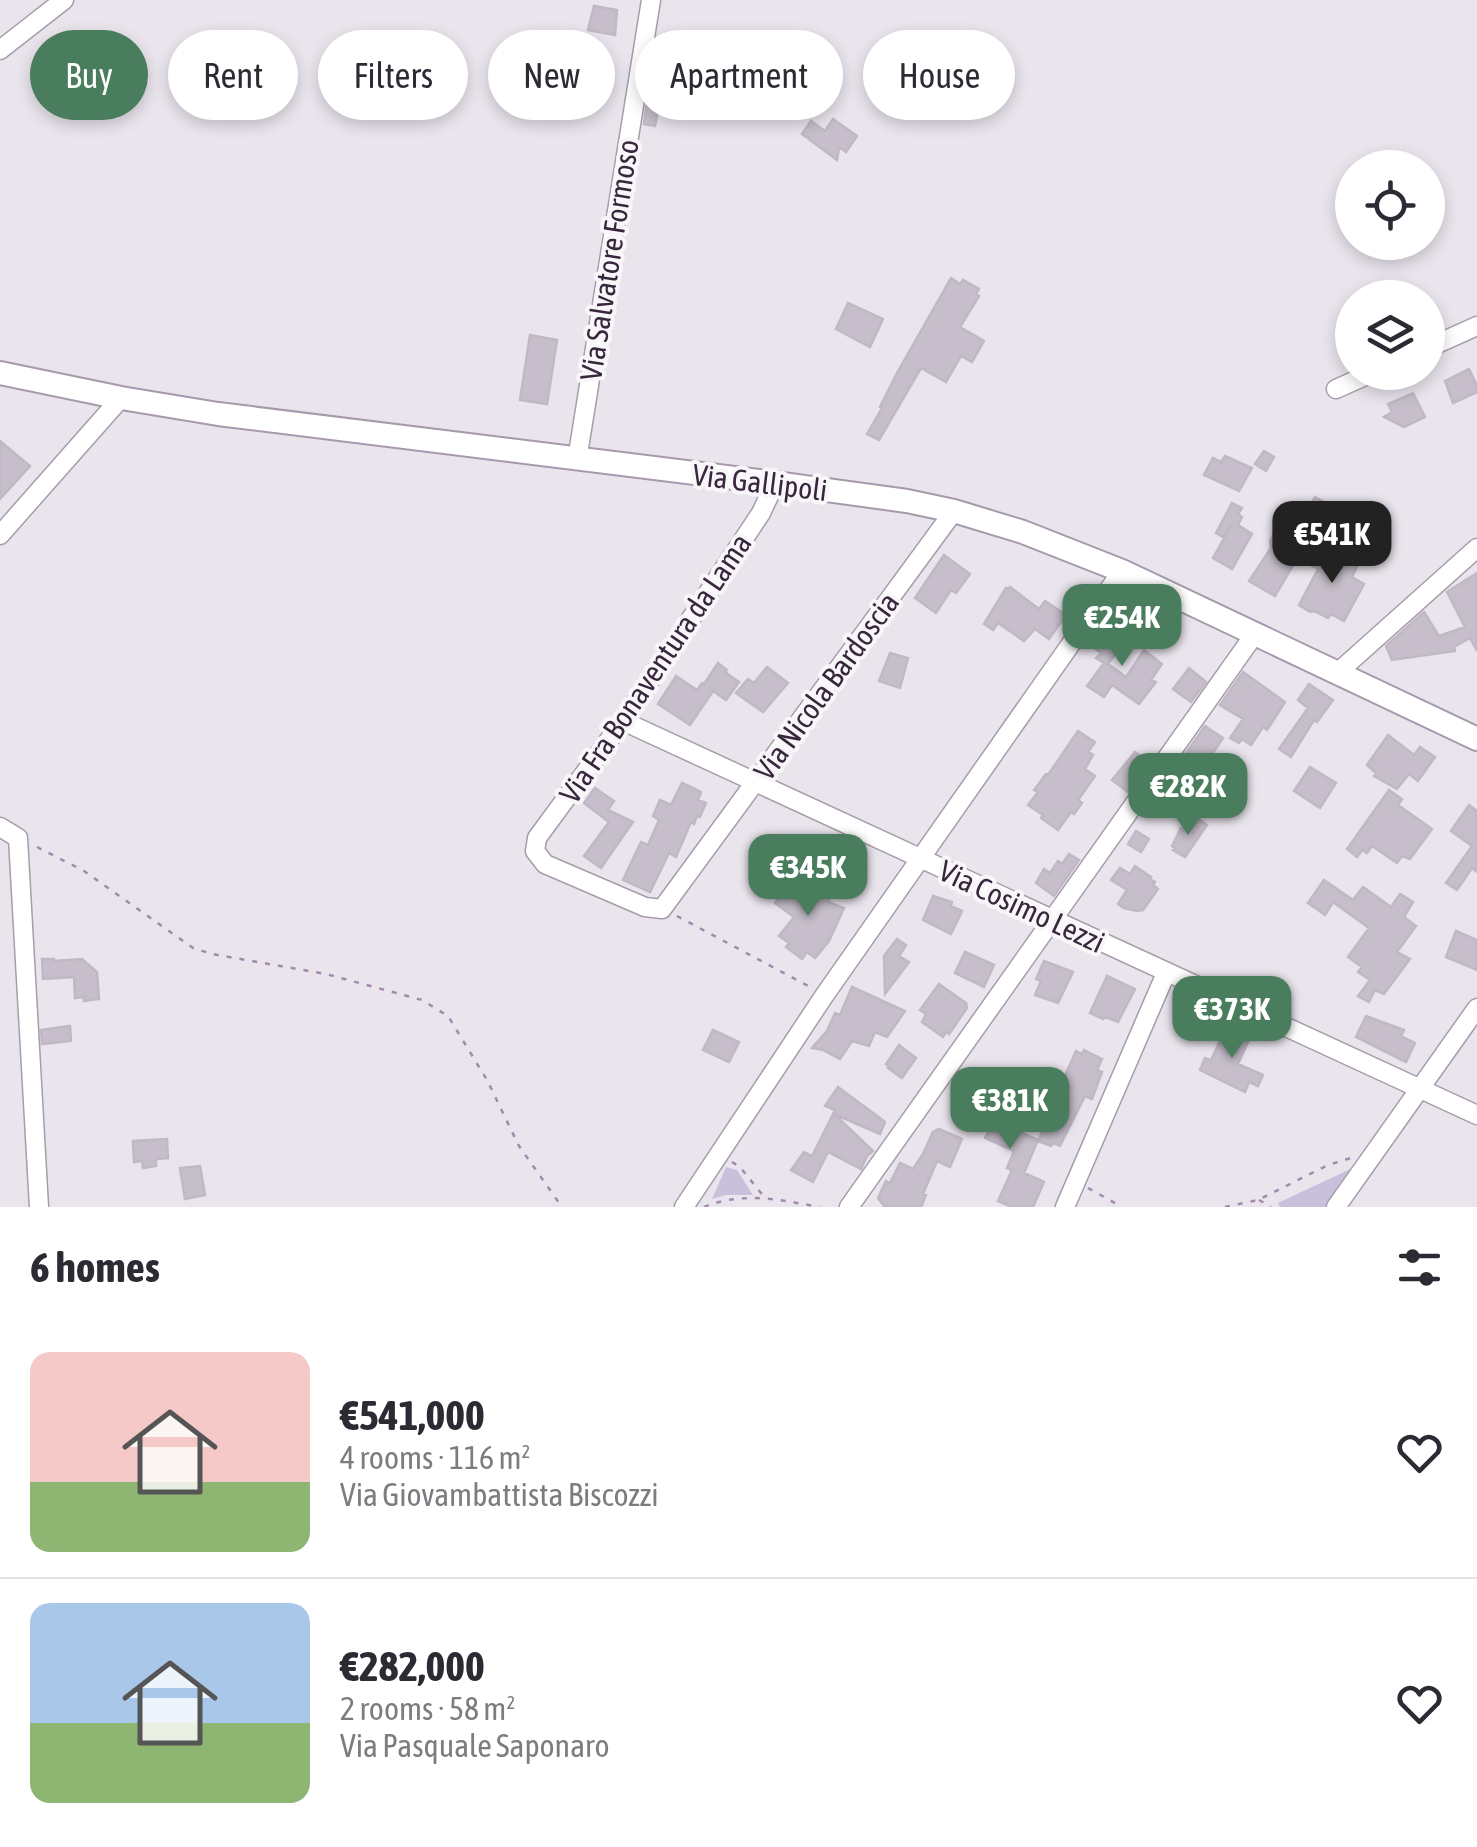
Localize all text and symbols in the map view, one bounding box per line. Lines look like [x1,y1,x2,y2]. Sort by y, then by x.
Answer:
chip: Buy [30,30,148,120]
chip: Rent [168,30,298,120]
chip: Filters [318,30,468,120]
chip: New [488,30,615,120]
chip: Apartment [635,30,843,120]
chip: House [863,30,1015,120]
street label: Via Salvatore Formoso [573,137,645,383]
map controls [1335,150,1445,390]
button: locate [1335,150,1445,260]
button: layers [1335,280,1445,390]
street label: Via Gallipoli [691,457,829,507]
pin: €541K [1262,501,1402,586]
text: €541K [1294,515,1370,552]
street label: Via Fra Bonaventura da Lama [552,527,758,809]
pin: €254K [1052,584,1192,669]
street label: Via Nicola Bardoscia [747,586,905,786]
text: €254K [1084,598,1160,635]
pin: €282K [1118,753,1258,838]
text: €282K [1150,767,1226,804]
pin: €345K [738,834,878,919]
text: €345K [770,848,846,885]
street label: Via Cosimo Lezzi [934,853,1110,959]
pin: €373K [1162,976,1302,1061]
text: €373K [1194,990,1270,1027]
pin: €381K [940,1067,1080,1152]
text: €381K [972,1081,1048,1118]
icon: filters [1392,1240,1447,1295]
text: 6 homes [30,1243,160,1291]
text: €541,000 [340,1391,485,1439]
icon: home [110,1392,230,1512]
icon: heart [1392,1425,1447,1480]
text: 4 rooms · 116 m² [340,1439,530,1476]
text: Via Giovambattista Biscozzi [340,1476,659,1513]
text: €282,000 [340,1642,485,1690]
icon: home [110,1643,230,1763]
icon: heart [1392,1676,1447,1731]
text: 2 rooms · 58 m² [340,1690,515,1727]
text: Via Pasquale Saponaro [340,1727,610,1764]

